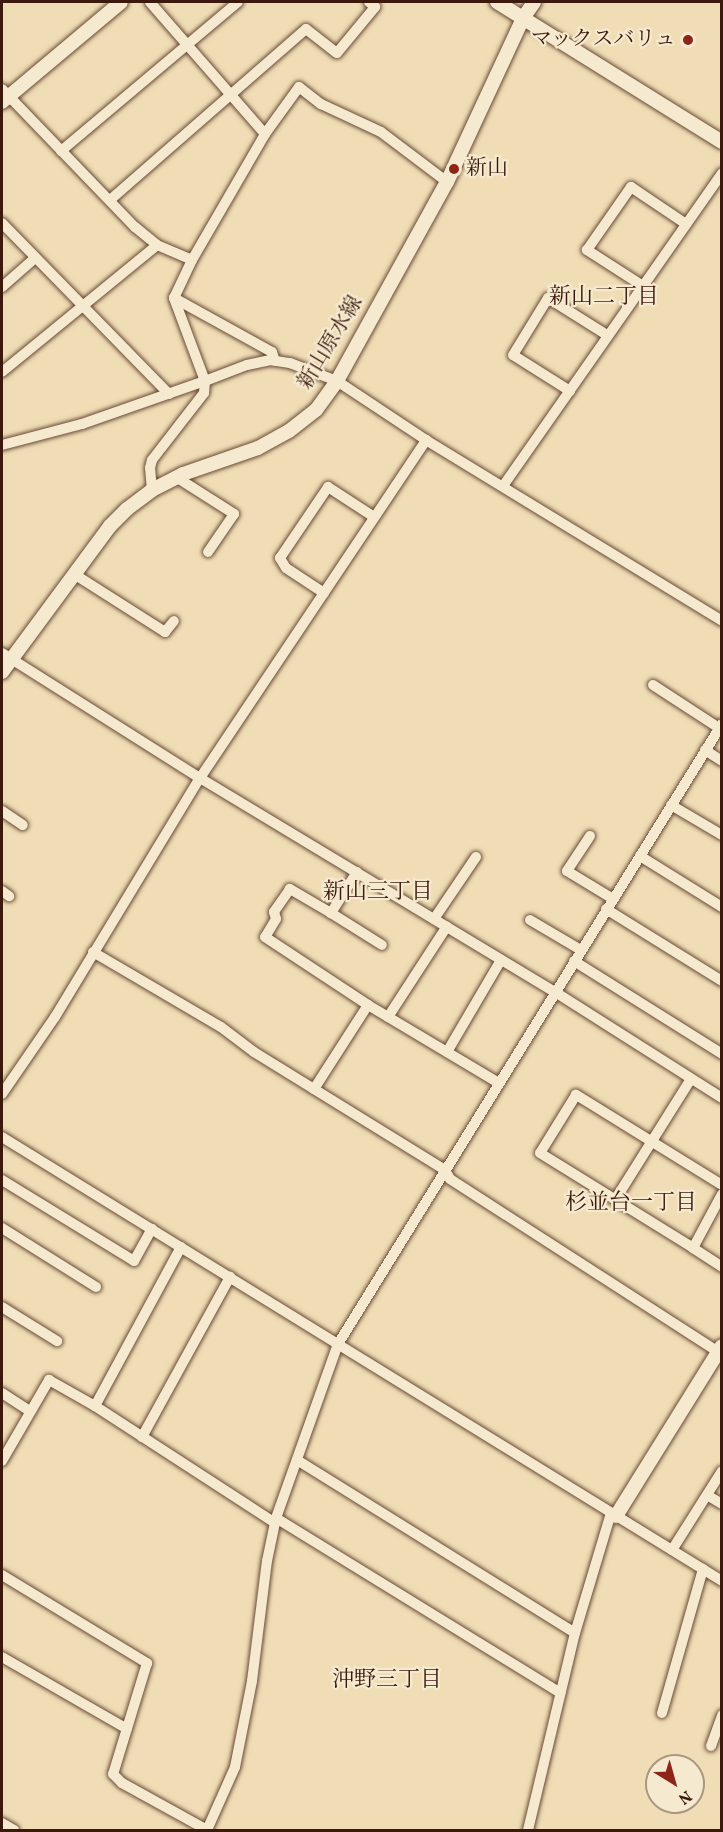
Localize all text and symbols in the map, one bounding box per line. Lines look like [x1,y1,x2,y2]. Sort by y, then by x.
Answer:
place label: マックスバリュ [529,27,676,53]
marker: マックスバリュ [681,33,695,47]
place label: 新山 [466,156,508,182]
marker: 新山 [447,162,461,176]
district label: 新山二丁目 [549,285,659,311]
street label: 新山原水線 [293,292,369,394]
district label: 新山三丁目 [323,880,433,906]
district label: 杉並台一丁目 [565,1191,697,1217]
district label: 沖野三丁目 [332,1668,442,1694]
north arrow [645,1754,705,1814]
text: N [673,1784,696,1809]

